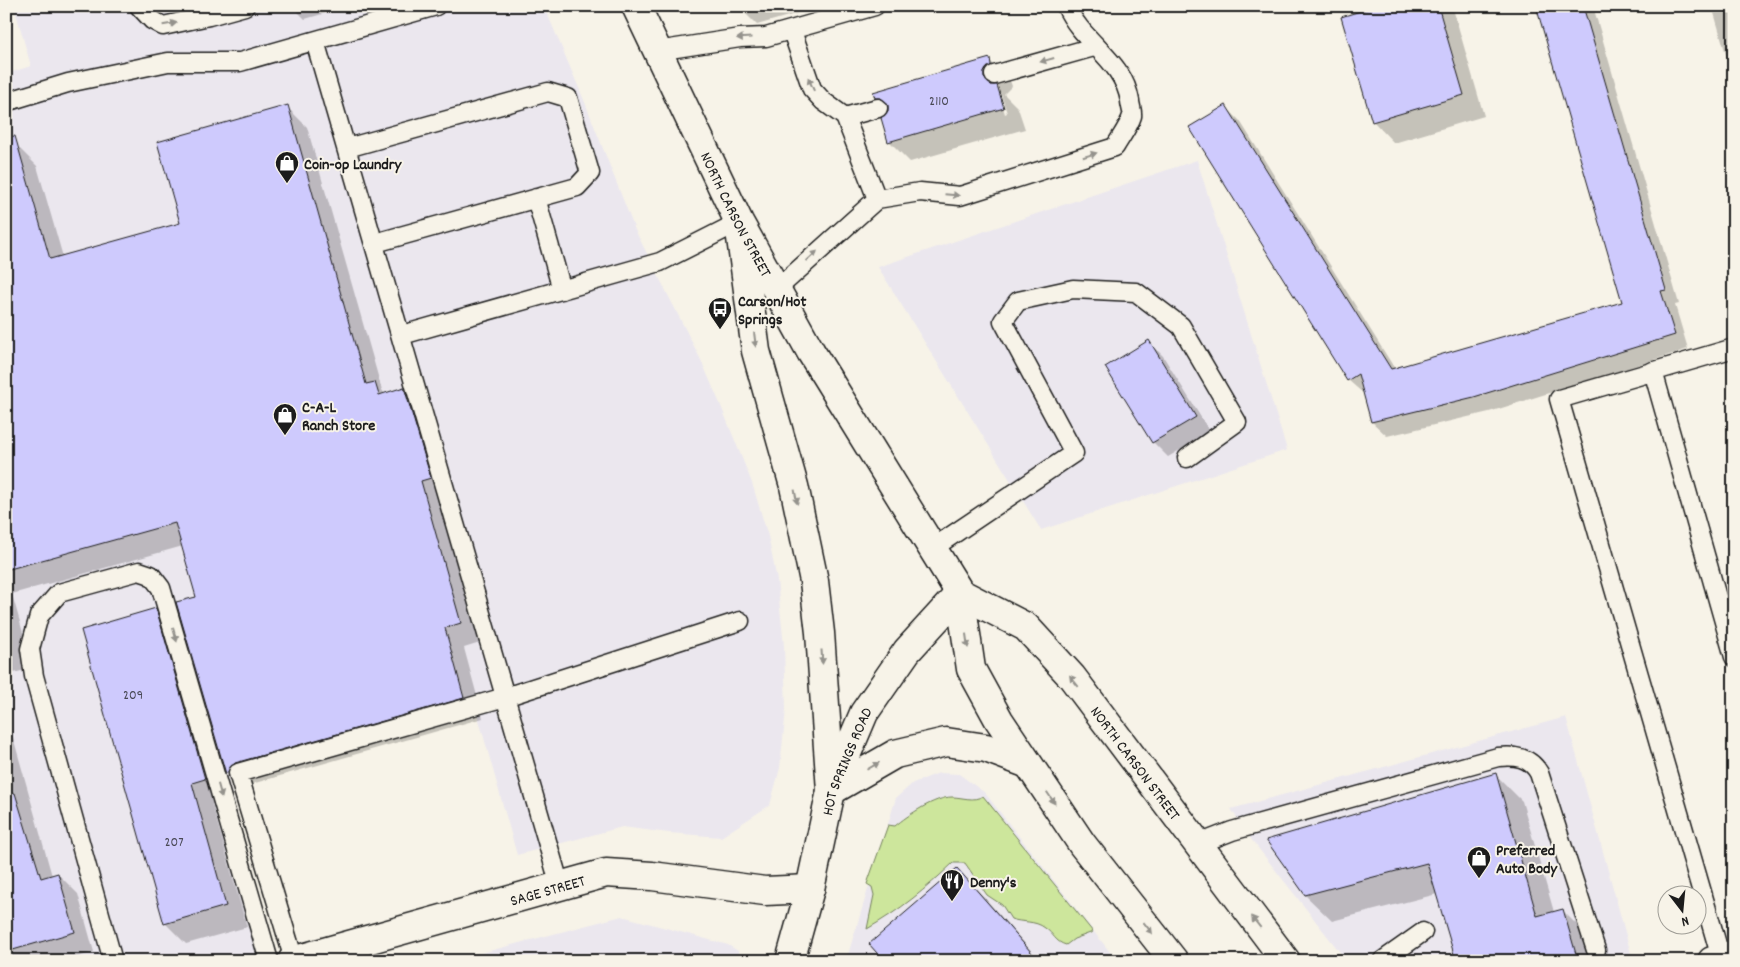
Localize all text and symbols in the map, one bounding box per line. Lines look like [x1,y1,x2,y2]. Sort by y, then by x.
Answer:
one-way arrow [163,20,179,28]
one-way arrow [736,34,752,42]
one-way arrow [1040,56,1055,64]
one-way arrow [806,77,814,91]
house number: 2110 [929,92,949,112]
street label: NORTH CARSON STREET [693,149,776,282]
shop icon: Coin-op Laundry [274,150,300,184]
one-way arrow [1083,151,1098,159]
place label: Coin-op Laundry [304,154,403,177]
one-way arrow [944,191,960,199]
one-way arrow [806,251,819,262]
place label: Carson/Hot Springs [738,291,806,332]
bus stop icon: Carson/Hot Springs [707,296,733,330]
one-way arrow [751,332,759,348]
place label: C-A-L Ranch Store [302,397,375,438]
shop icon: C-A-L Ranch Store [272,402,298,436]
one-way arrow [793,489,801,505]
one-way arrow [171,627,179,642]
one-way arrow [963,634,971,650]
one-way arrow [818,650,826,666]
one-way arrow [1069,674,1079,687]
house number: 209 [123,686,143,706]
street label: NORTH CARSON STREET [1084,702,1185,826]
street label: HOT SPRINGS ROAD [817,703,879,818]
one-way arrow [867,762,880,771]
one-way arrow [216,783,224,798]
one-way arrow [1046,791,1056,805]
house number: 207 [164,833,184,853]
place label: Preferred Auto Body [1496,840,1559,881]
shop icon: Preferred Auto Body [1466,845,1492,879]
restaurant icon: Denny's [939,868,965,902]
street label: SAGE STREET [508,870,589,913]
place label: Denny's [970,872,1017,895]
north arrow [1658,884,1708,934]
text: N [1679,910,1691,931]
one-way arrow [1251,915,1261,929]
one-way arrow [1143,921,1154,934]

